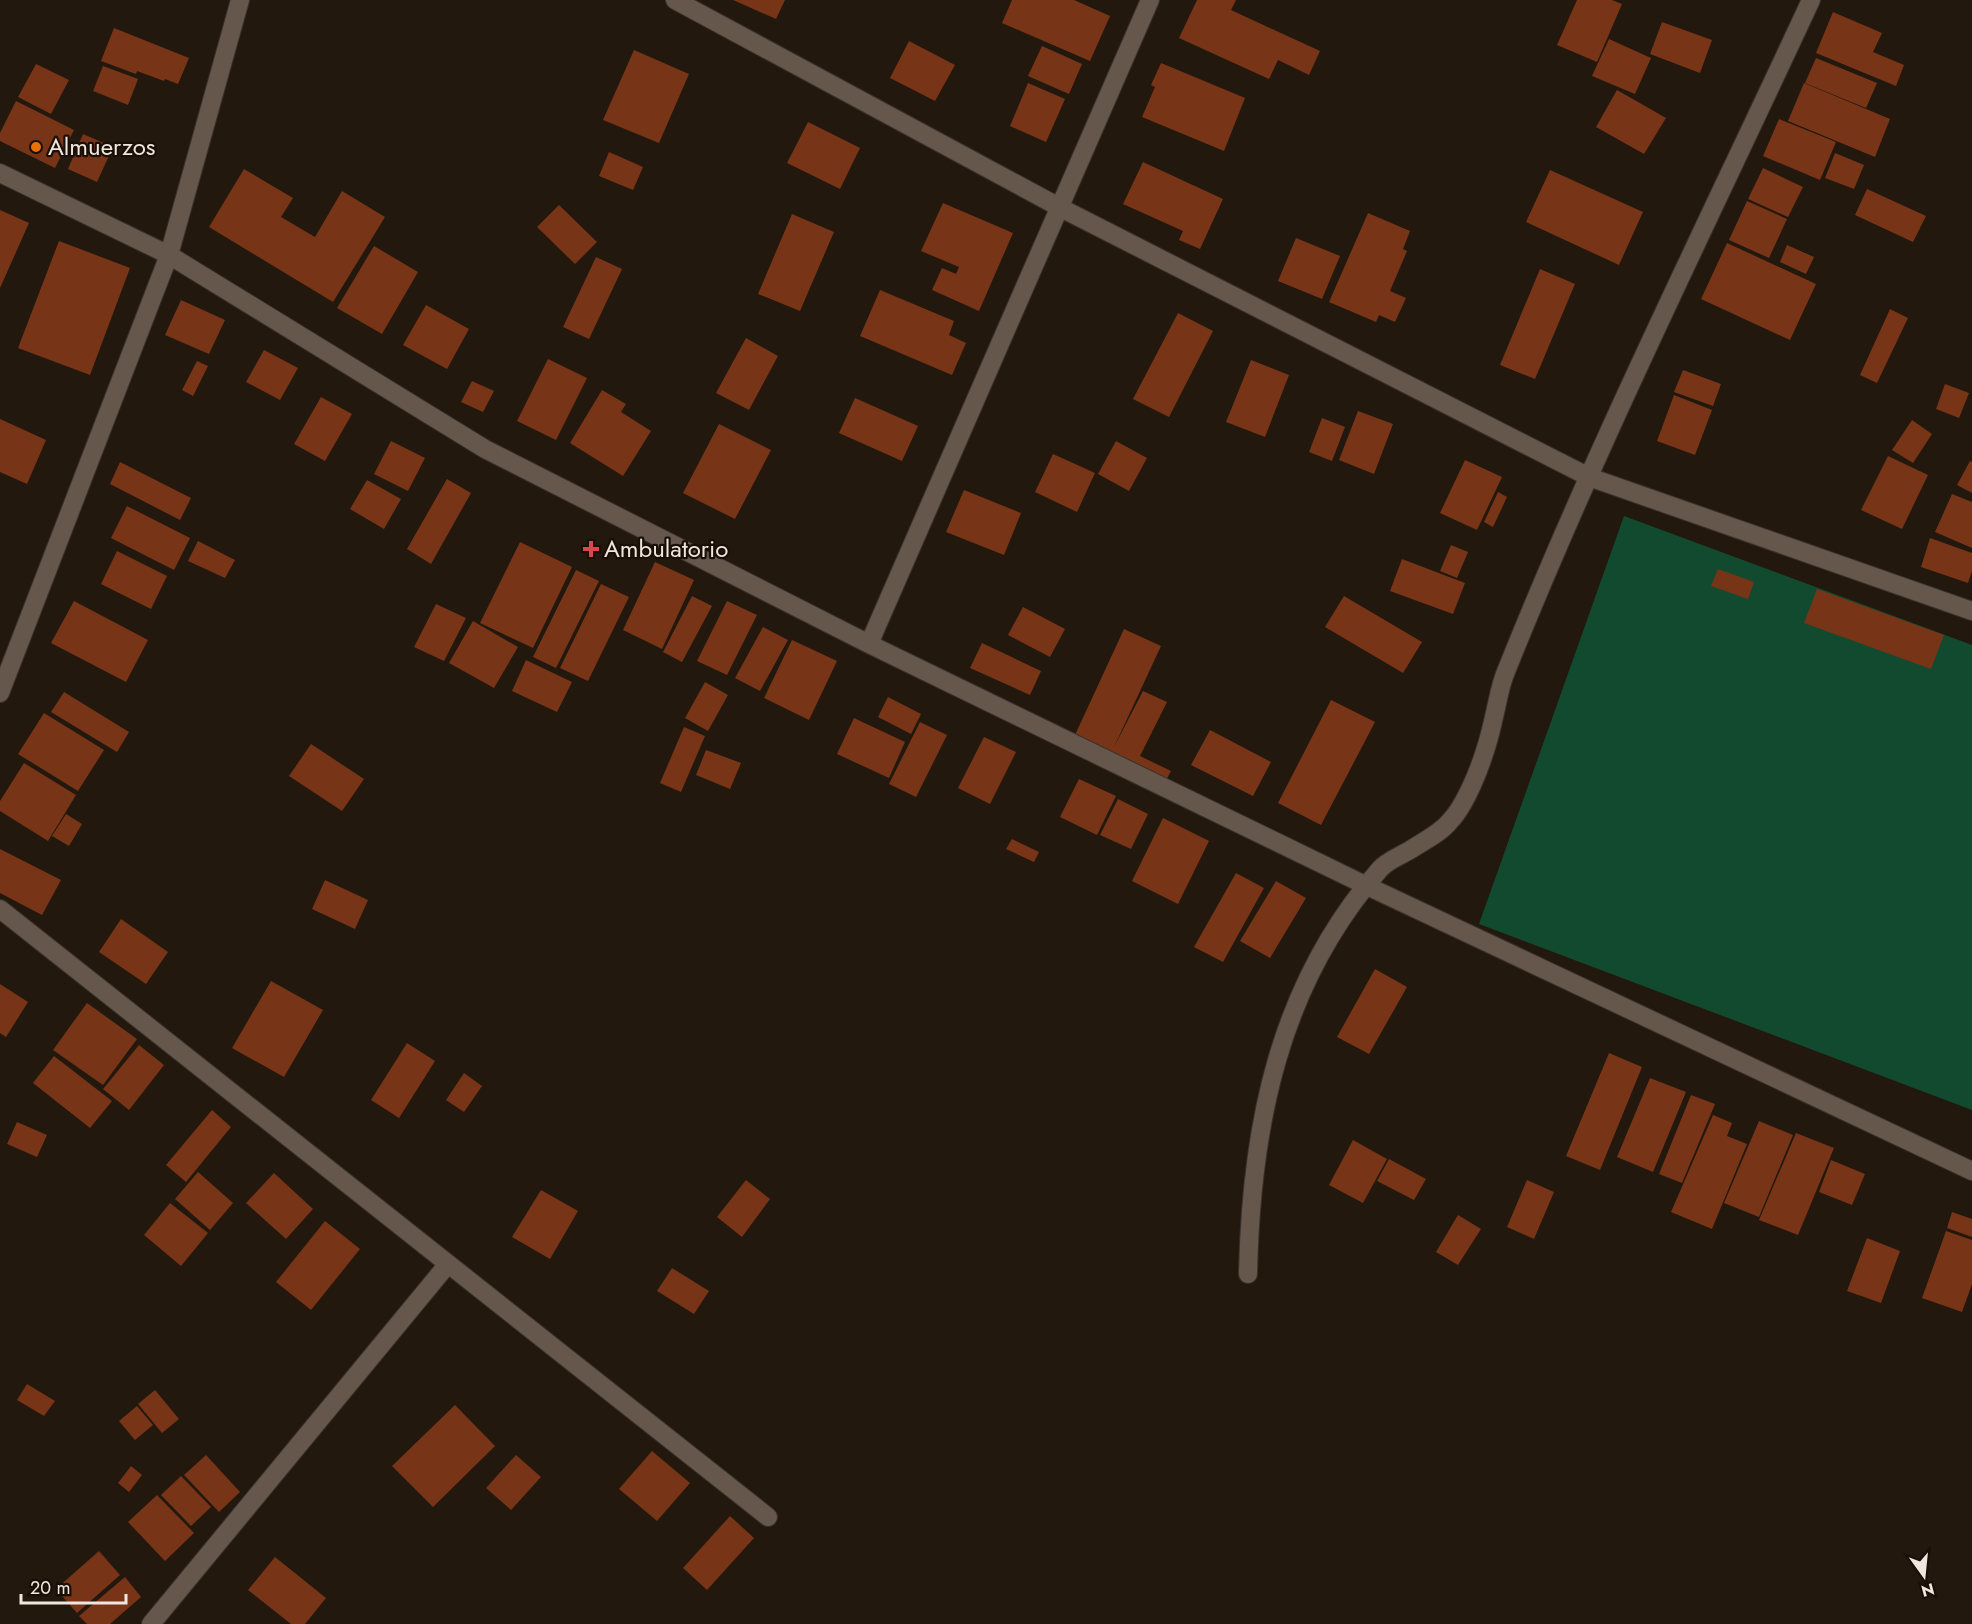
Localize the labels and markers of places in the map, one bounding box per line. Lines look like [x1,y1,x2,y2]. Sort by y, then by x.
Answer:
place label: Almuerzos [48,129,155,164]
marker: Almuerzos [29,140,43,154]
place label: Ambulatorio [604,531,728,566]
marker: Ambulatorio [582,540,600,558]

